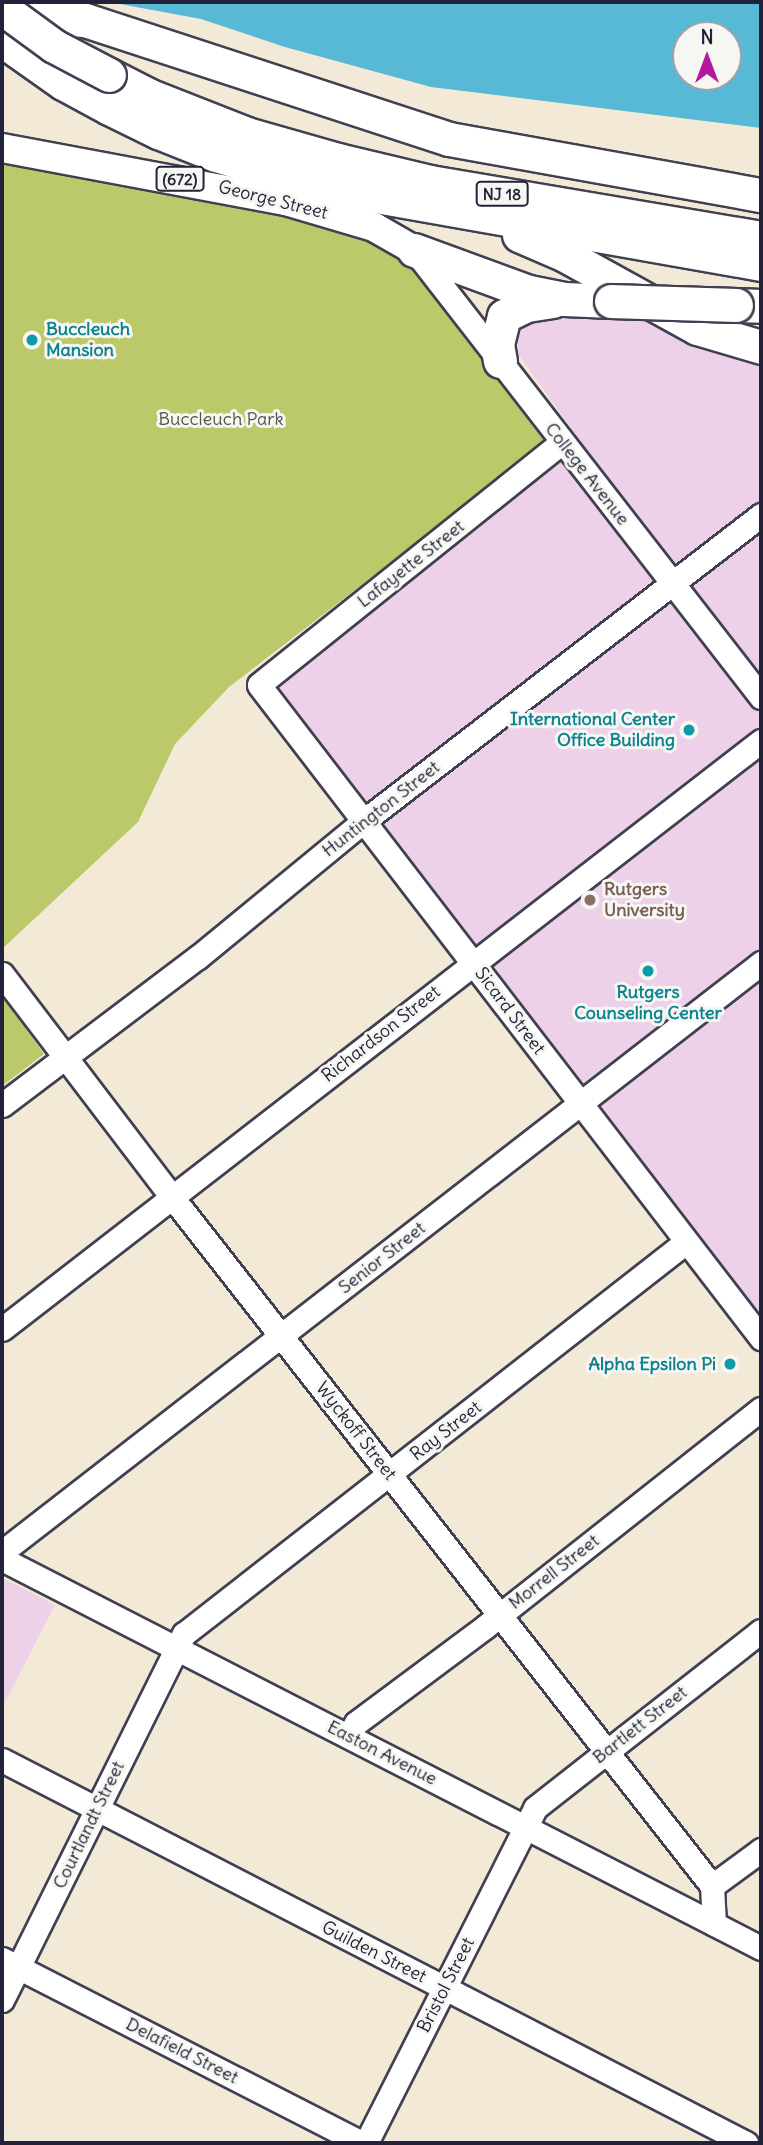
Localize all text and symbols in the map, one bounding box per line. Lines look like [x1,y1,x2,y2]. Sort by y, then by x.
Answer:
north arrow [672,21,742,91]
text: N [700,25,714,49]
road number: (672) [156,167,204,192]
street label: George Street [216,176,330,224]
road number: NJ 18 [474,182,530,206]
place label: Buccleuch Mansion [46,319,130,362]
marker: Buccleuch Mansion [24,332,40,348]
park label: Buccleuch Park [158,408,284,430]
street label: College Avenue [540,419,634,529]
street label: Lafayette Street [353,516,469,612]
place label: International Center Office Building [510,709,675,752]
marker: International Center Office Building [681,722,697,738]
street label: Huntington Street [318,756,444,862]
place label: Rutgers University [604,879,685,922]
marker: Rutgers University [582,892,598,908]
street label: Sicard Street [470,963,550,1059]
marker: Rutgers Counseling Center [640,963,656,979]
street label: Richardson Street [318,981,444,1087]
place label: Rutgers Counseling Center [574,982,722,1024]
street label: Senior Street [334,1217,430,1299]
place label: Alpha Epsilon Pi [589,1353,716,1375]
marker: Alpha Epsilon Pi [722,1356,738,1372]
street label: Wyckoff Street [311,1378,401,1484]
street label: Ray Street [406,1397,486,1465]
street label: Morrell Street [504,1530,604,1614]
street label: Bartlett Street [589,1681,691,1769]
street label: Easton Avenue [324,1716,440,1790]
street label: Courtlandt Street [49,1758,129,1892]
street label: Guilden Street [318,1916,430,1988]
street label: Bristol Street [413,1934,479,2036]
street label: Delafield Street [122,2013,242,2089]

